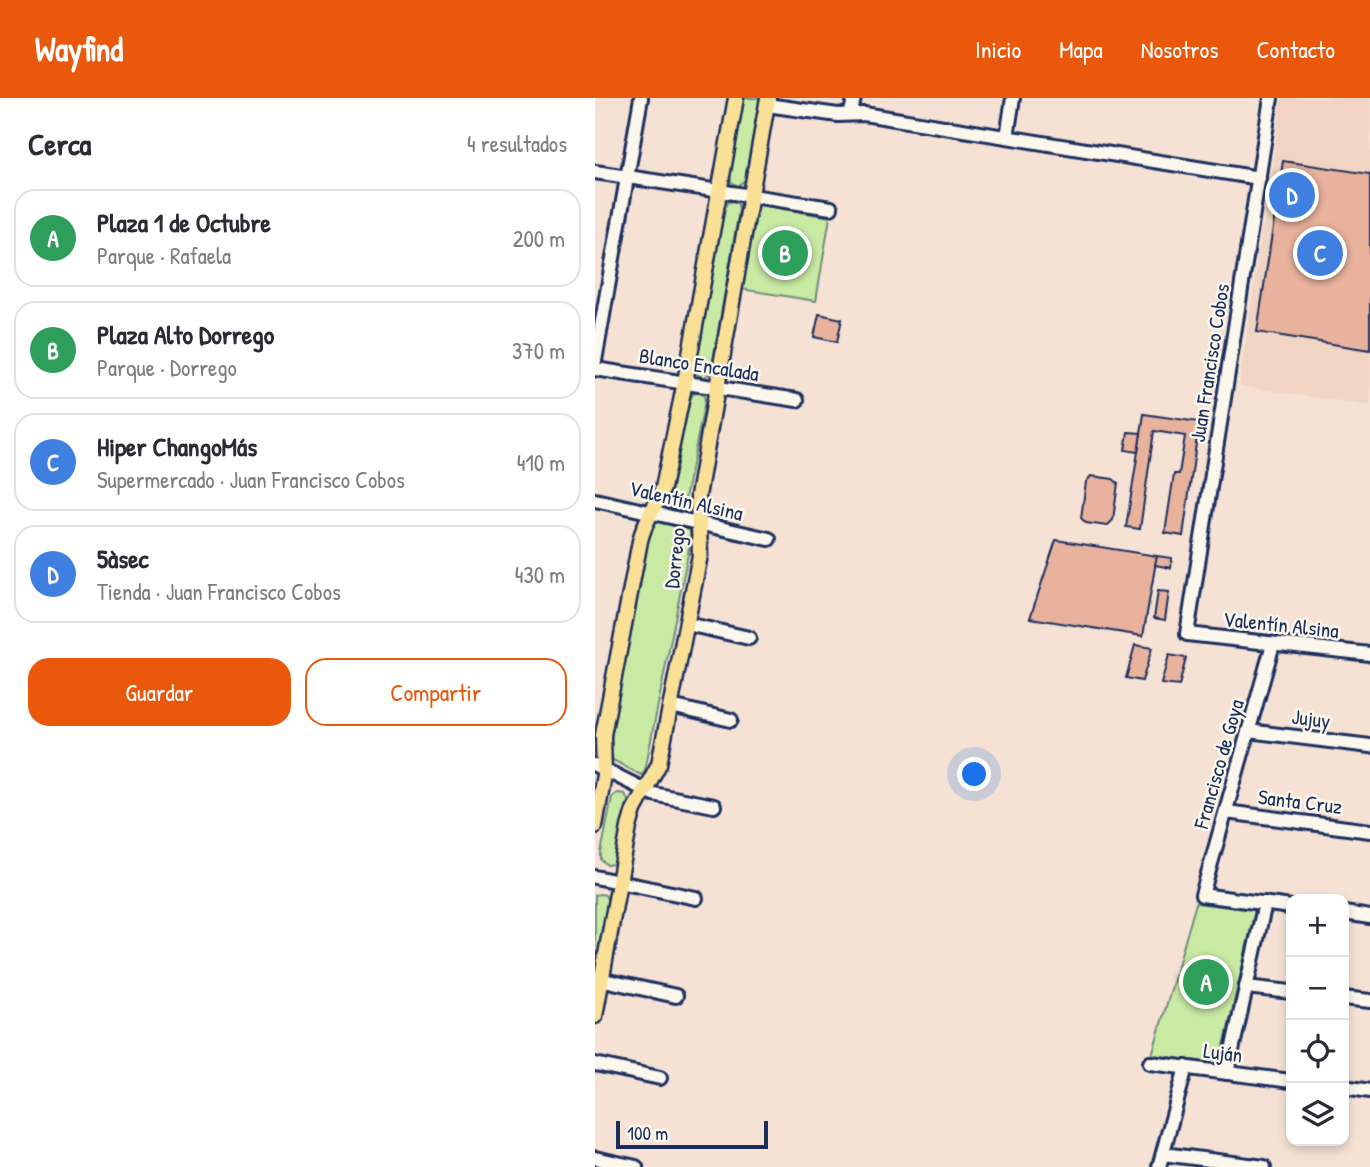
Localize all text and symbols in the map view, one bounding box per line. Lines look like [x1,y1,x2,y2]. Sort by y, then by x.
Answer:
text: Wayfind [35,27,123,71]
text: Inicio [975,33,1021,65]
text: Mapa [1059,33,1103,65]
text: Nosotros [1141,33,1218,65]
text: Contacto [1256,33,1335,65]
text: Cerca [28,124,91,164]
text: 4 resultados [467,128,567,159]
pin: D [1269,169,1315,221]
text: Plaza 1 de Octubre [97,205,271,240]
text: A [47,223,59,254]
text: 200 m [513,223,565,254]
pin: B [762,227,808,279]
pin: C [1297,227,1343,279]
text: Parque · Rafaela [97,240,231,271]
street label: Juan Francisco Cobos [1183,282,1236,444]
text: Plaza Alto Dorrego [97,317,274,352]
text: B [47,335,59,366]
text: 370 m [512,335,565,366]
street label: Blanco Encalada [637,341,761,388]
text: Parque · Dorrego [97,352,237,383]
text: Hiper ChangoMás [97,429,257,464]
text: C [47,447,59,478]
text: 410 m [517,447,565,478]
text: Supermercado · Juan Francisco Cobos [97,464,405,495]
street label: Valentín Alsina [626,473,746,528]
street label: Dorrego [657,526,692,590]
text: 5àsec [97,541,149,576]
text: D [48,559,58,590]
text: 430 m [515,559,565,590]
text: Tienda · Juan Francisco Cobos [97,576,341,607]
street label: Valentín Alsina [1222,604,1340,645]
button: Guardar [28,658,291,726]
button: Compartir [305,658,567,726]
street label: Francisco de Goya [1186,696,1251,833]
street label: Jujuy [1290,702,1332,735]
your location [957,757,991,791]
street label: Santa Cruz [1256,782,1344,821]
map controls [1286,894,1349,1146]
button: + [1286,894,1349,957]
pin: A [1183,956,1229,1008]
button: − [1286,957,1349,1020]
button: locate [1286,1020,1349,1083]
street label: Luján [1202,1036,1244,1069]
button: layers [1286,1083,1349,1146]
scale bar [616,1118,768,1150]
text: 100 m [627,1120,668,1146]

